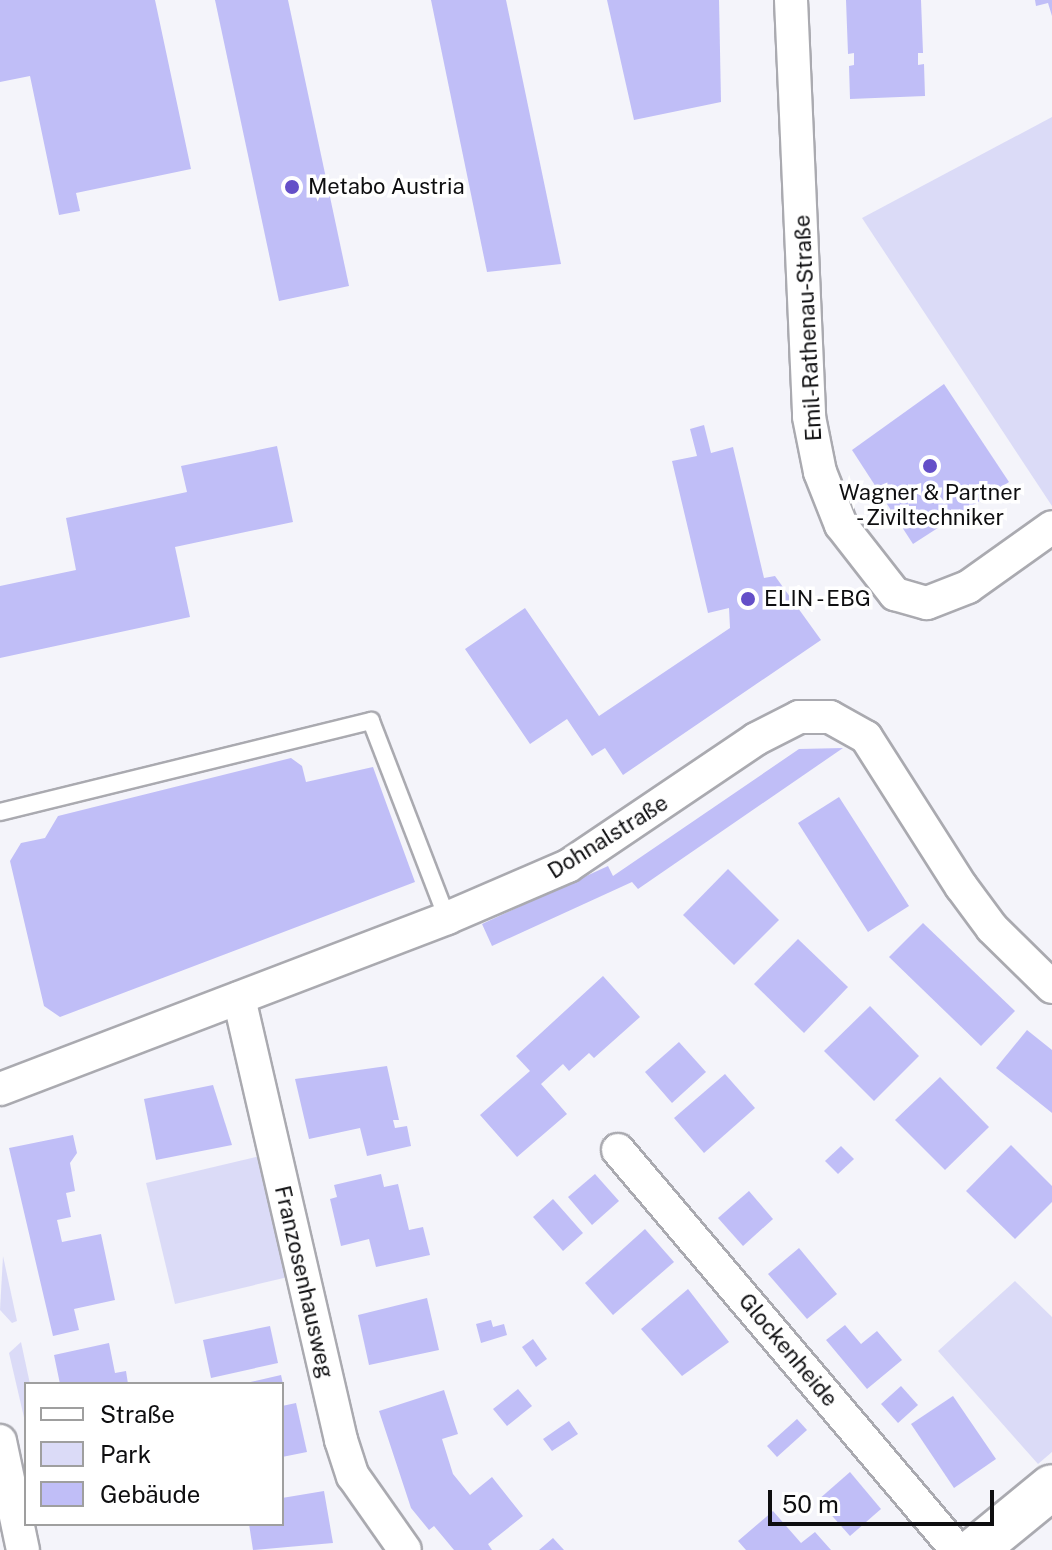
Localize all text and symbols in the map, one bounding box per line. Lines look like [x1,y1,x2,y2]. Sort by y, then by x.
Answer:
place label: Metabo Austria [308,174,465,200]
marker: Metabo Austria [283,178,301,196]
street label: Emil-Rathenau-Straße [789,214,827,442]
marker: Wagner & Partner - Ziviltechniker [921,457,939,475]
place label: Wagner & Partner - Ziviltechniker [839,479,1021,530]
place label: ELIN - EBG [764,586,877,612]
marker: ELIN - EBG [739,590,757,608]
street label: Dohnalstraße [543,790,673,884]
street label: Franzosenhausweg [269,1183,339,1381]
street label: Glockenheide [733,1288,843,1412]
legend [24,1382,284,1526]
text: Straße [100,1400,175,1428]
text: Park [100,1440,151,1468]
scale bar [772,1474,998,1524]
text: Gebäude [100,1480,200,1508]
text: 50 m [782,1490,839,1518]

